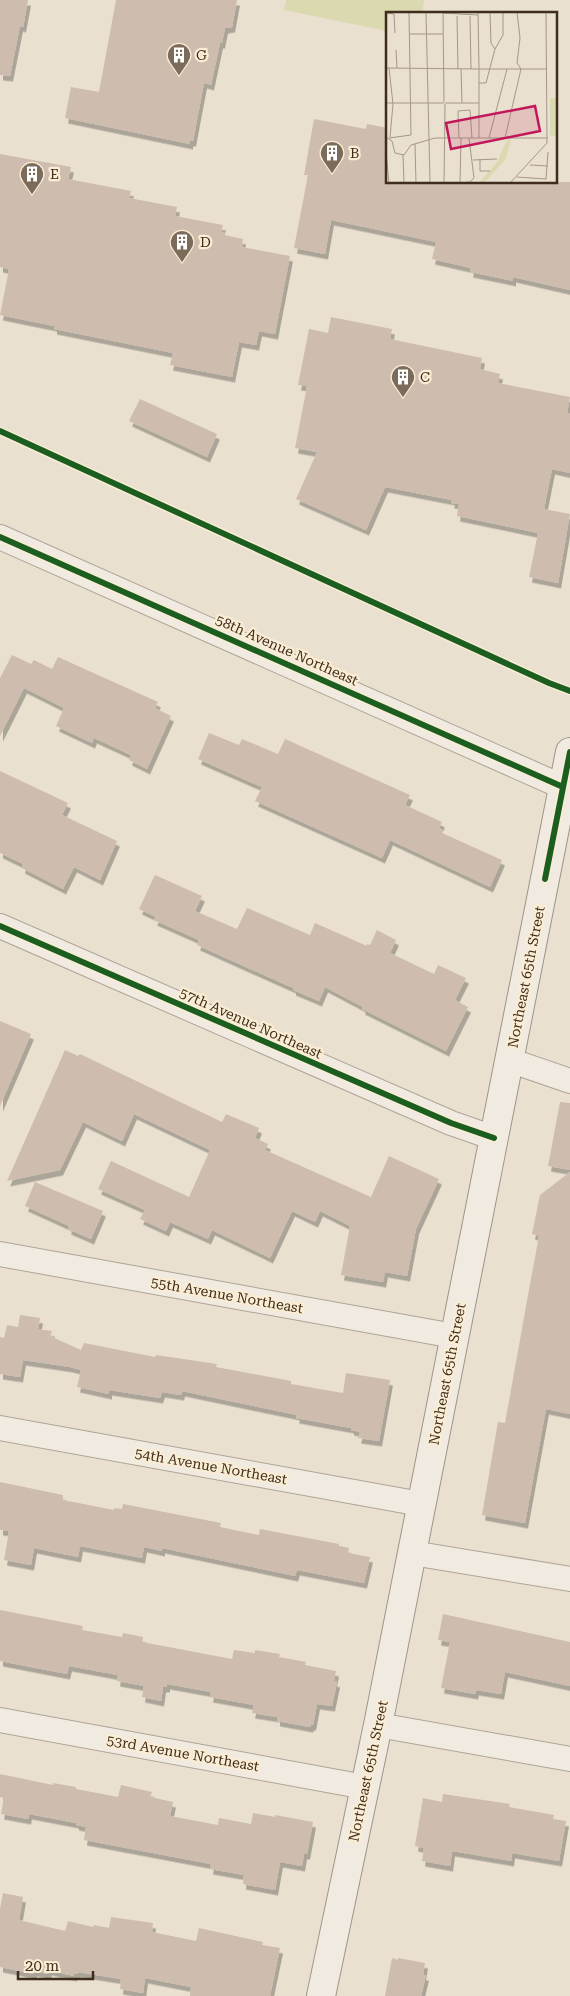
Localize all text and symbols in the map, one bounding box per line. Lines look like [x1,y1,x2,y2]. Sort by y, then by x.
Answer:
inset map [386,12,558,184]
building icon: G [166,42,192,76]
place label: G [196,47,207,63]
building icon: B [319,140,345,174]
place label: B [350,145,359,161]
building icon: E [19,161,45,195]
place label: E [50,166,59,182]
building icon: D [169,229,195,263]
place label: D [200,234,211,250]
building icon: C [390,364,416,398]
place label: C [420,369,430,385]
street label: 58th Avenue Northeast [213,611,361,689]
street label: Northeast 65th Street [504,905,548,1049]
street label: 57th Avenue Northeast [177,984,325,1062]
street label: 55th Avenue Northeast [150,1274,304,1316]
street label: Northeast 65th Street [425,1302,469,1446]
street label: 54th Avenue Northeast [134,1445,288,1487]
street label: Northeast 65th Street [345,1699,391,1843]
street label: 53rd Avenue Northeast [106,1732,260,1774]
scale bar [18,1948,92,1980]
text: 20 m [25,1957,60,1975]

